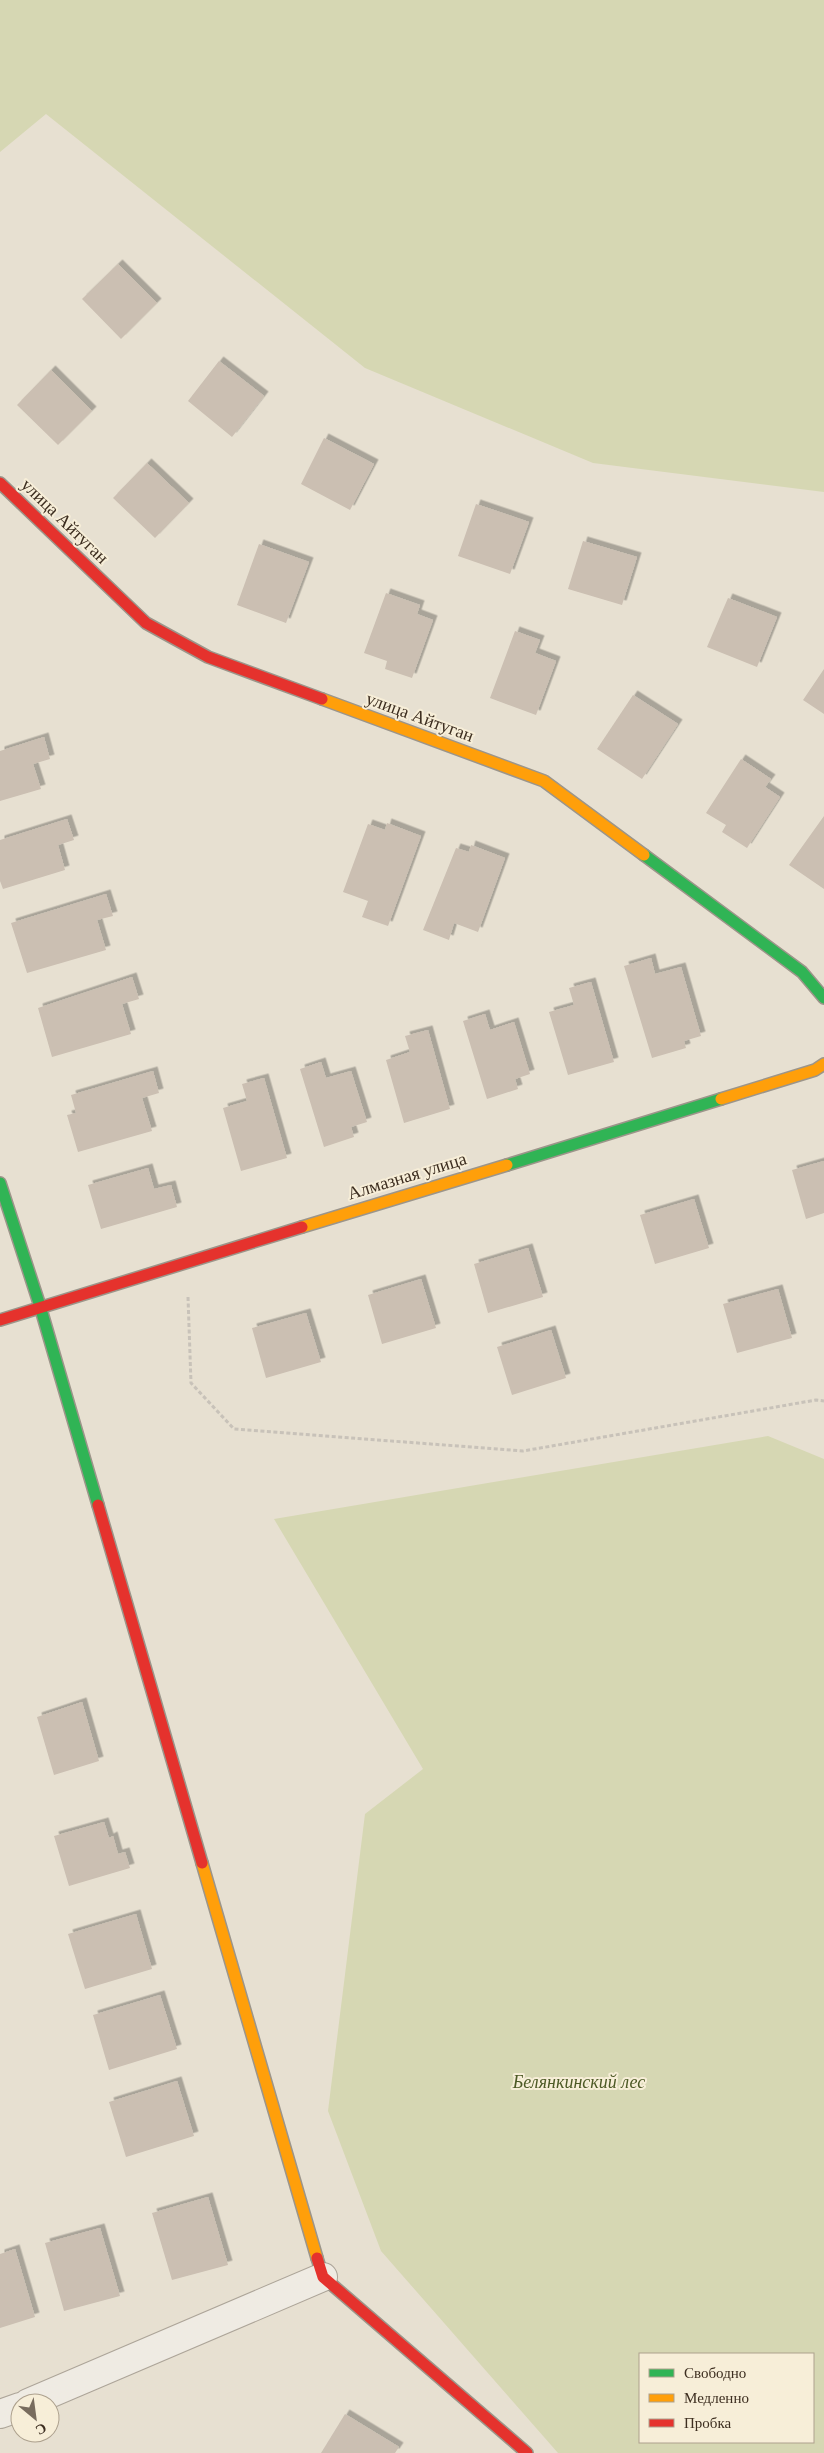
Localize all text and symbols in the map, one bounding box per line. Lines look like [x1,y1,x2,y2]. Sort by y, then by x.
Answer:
street label: улица Айтуган [17,474,113,568]
street label: улица Айтуган [363,688,477,746]
street label: Алмазная улица [345,1148,469,1204]
park label: Белянкинский лес [512,2072,645,2092]
legend [639,2353,814,2443]
text: Свободно [684,2365,746,2381]
text: Медленно [684,2390,749,2406]
north arrow [10,2393,60,2443]
text: Пробка [684,2415,732,2431]
text: С [33,2420,49,2438]

